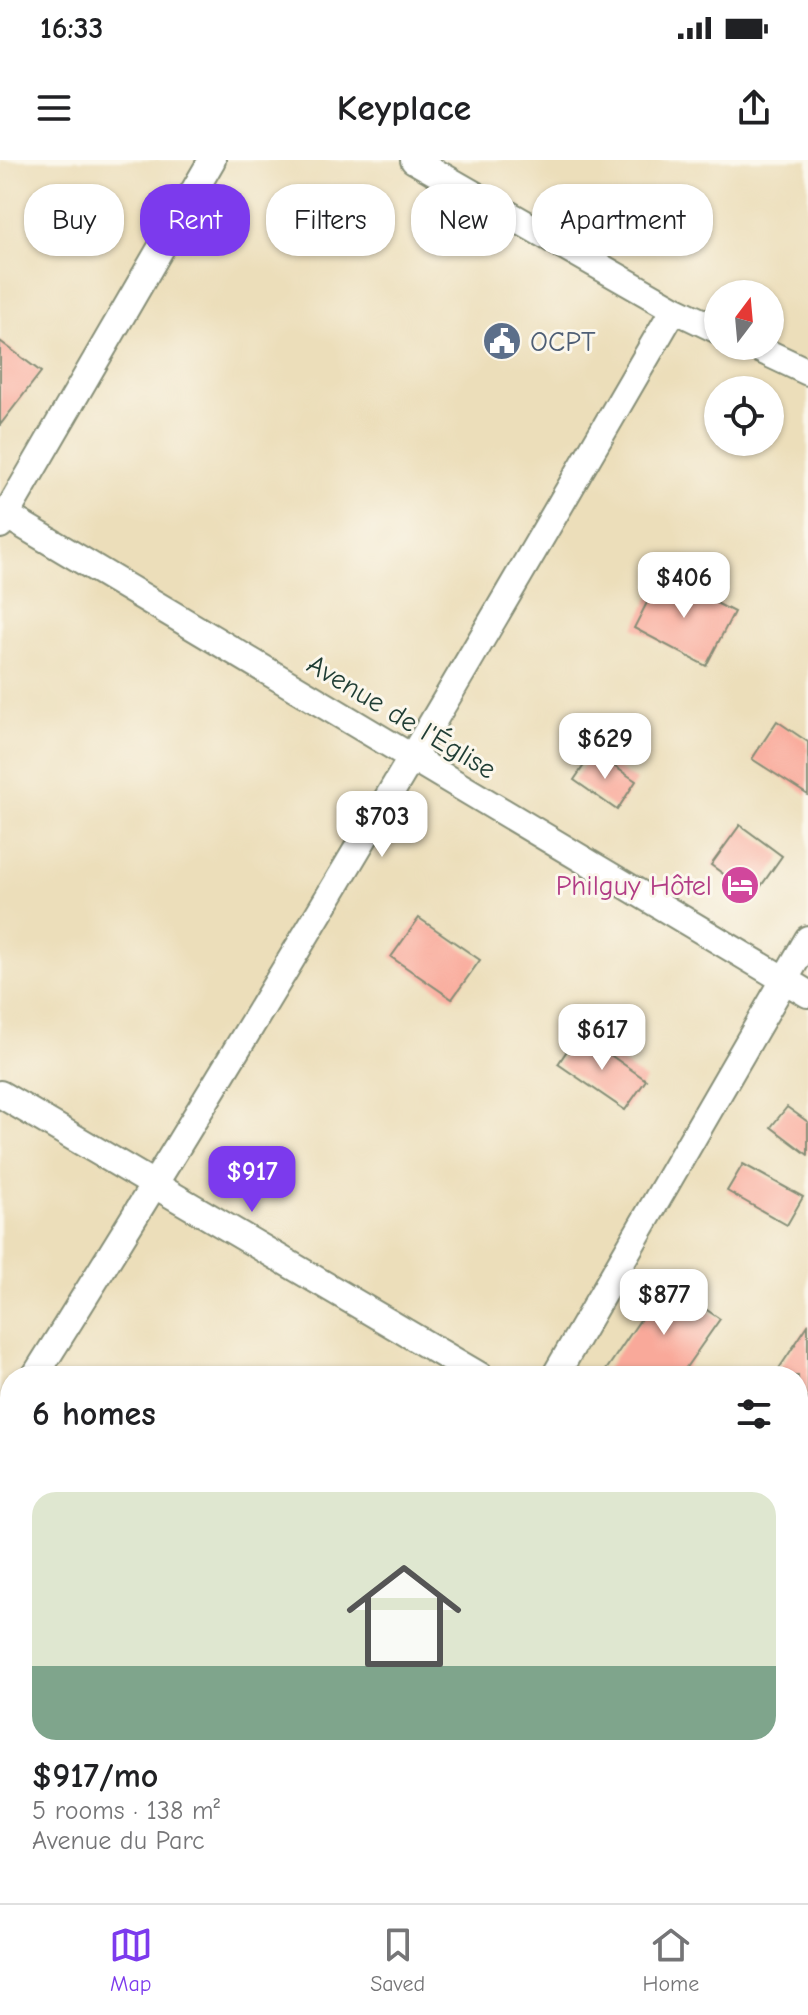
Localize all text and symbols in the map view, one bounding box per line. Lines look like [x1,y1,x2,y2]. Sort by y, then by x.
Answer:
text: 16:33 [40,11,103,46]
icon: menu [32,86,76,130]
icon: share [732,86,776,130]
text: Keyplace [337,88,471,129]
chip: Buy [24,184,124,256]
chip: Rent [140,184,250,256]
chip: Filters [266,184,395,256]
chip: New [411,184,516,256]
chip: Apartment [532,184,713,256]
north arrow [704,280,784,360]
map controls [704,280,784,456]
public building icon: OCPT [481,320,523,362]
place label: OCPT [530,326,596,358]
button: locate [704,376,784,456]
pin: $406 [637,552,731,620]
text: $406 [656,563,712,593]
street label: Avenue de l'Église [301,647,502,786]
pin: $629 [558,713,652,781]
text: $629 [577,724,633,754]
pin: $703 [335,791,429,859]
text: $703 [354,802,410,832]
hotel icon: Philguy Hôtel [719,864,761,906]
place label: Philguy Hôtel [556,870,712,902]
pin: $617 [555,1004,649,1072]
text: $617 [576,1015,628,1045]
pin: $917 [205,1146,299,1214]
text: $917 [226,1157,278,1187]
pin: $877 [617,1269,711,1337]
text: $877 [638,1280,690,1310]
icon: filters [732,1392,776,1436]
text: 6 homes [32,1394,156,1434]
icon: home [332,1544,476,1688]
text: $917/mo [32,1756,158,1796]
text: 5 rooms · 138 m² [32,1796,220,1826]
text: Avenue du Parc [32,1826,205,1856]
tab: Map [109,1923,153,1997]
tab: Saved [370,1923,425,1997]
tab: Home [642,1923,699,1997]

